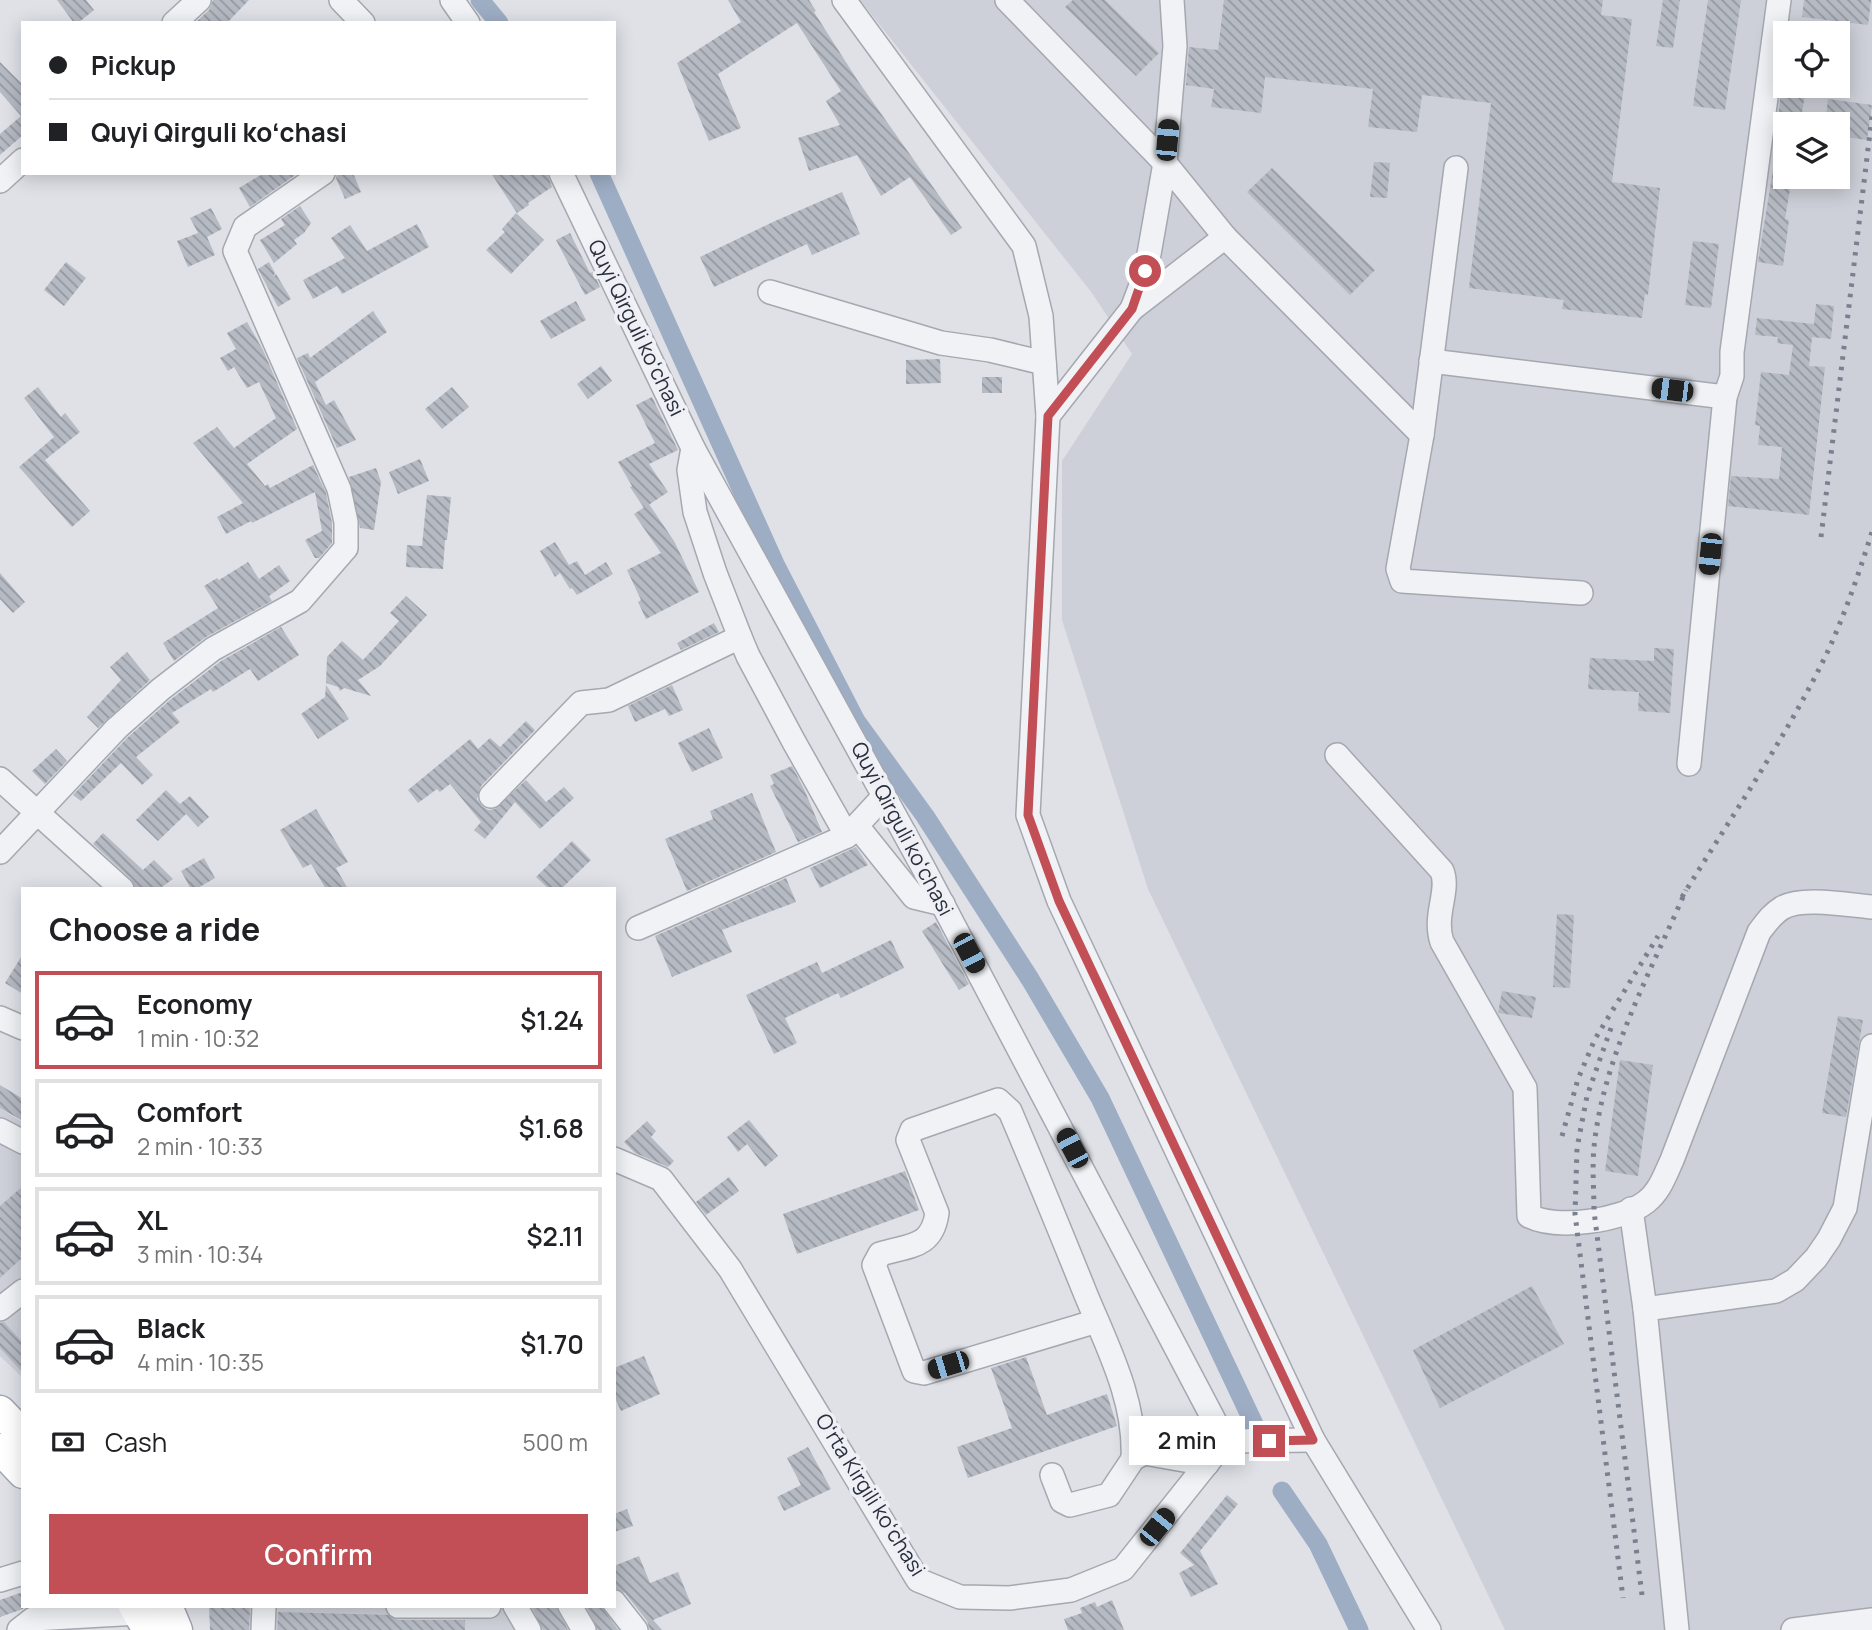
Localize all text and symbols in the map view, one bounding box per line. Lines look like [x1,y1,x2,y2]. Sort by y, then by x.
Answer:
map controls [1773,21,1850,189]
button: locate [1773,21,1850,98]
text: Pickup [91,47,176,83]
button: layers [1773,112,1850,189]
text: Quyi Qirguli koʻchasi [91,114,347,150]
car [1155,118,1180,162]
street label: Quyi Qirguli koʻchasi [582,235,692,420]
route start [1129,255,1161,287]
car [1650,377,1695,403]
car [1698,532,1723,576]
street label: Quyi Qirguli koʻchasi [845,737,961,920]
text: Choose a ride [49,907,260,951]
car [950,930,989,976]
text: Economy [137,986,252,1022]
icon: car [53,989,116,1052]
text: $1.24 [520,1002,584,1038]
text: 1 min · 10:32 [137,1022,259,1054]
text: Comfort [137,1094,243,1130]
icon: car [53,1097,116,1160]
text: $1.68 [519,1110,584,1146]
car [1053,1125,1092,1171]
text: 2 min · 10:33 [137,1130,263,1162]
text: XL [137,1202,168,1238]
icon: car [53,1205,116,1268]
text: $2.11 [526,1218,584,1254]
text: 3 min · 10:34 [137,1238,263,1270]
text: Black [137,1310,205,1346]
icon: car [53,1313,116,1376]
text: $1.70 [520,1326,584,1362]
text: 4 min · 10:35 [137,1346,264,1378]
car [925,1349,972,1381]
street label: Oʻrta Kirgili koʻchasi [810,1408,932,1581]
callout: 2 min [1129,1416,1244,1466]
icon: cash [49,1423,87,1461]
text: Cash [105,1424,167,1460]
text: 2 min [1158,1424,1216,1456]
route end [1253,1425,1285,1457]
text: 500 m [523,1426,588,1458]
car [1136,1504,1179,1550]
button: Confirm [49,1514,588,1594]

